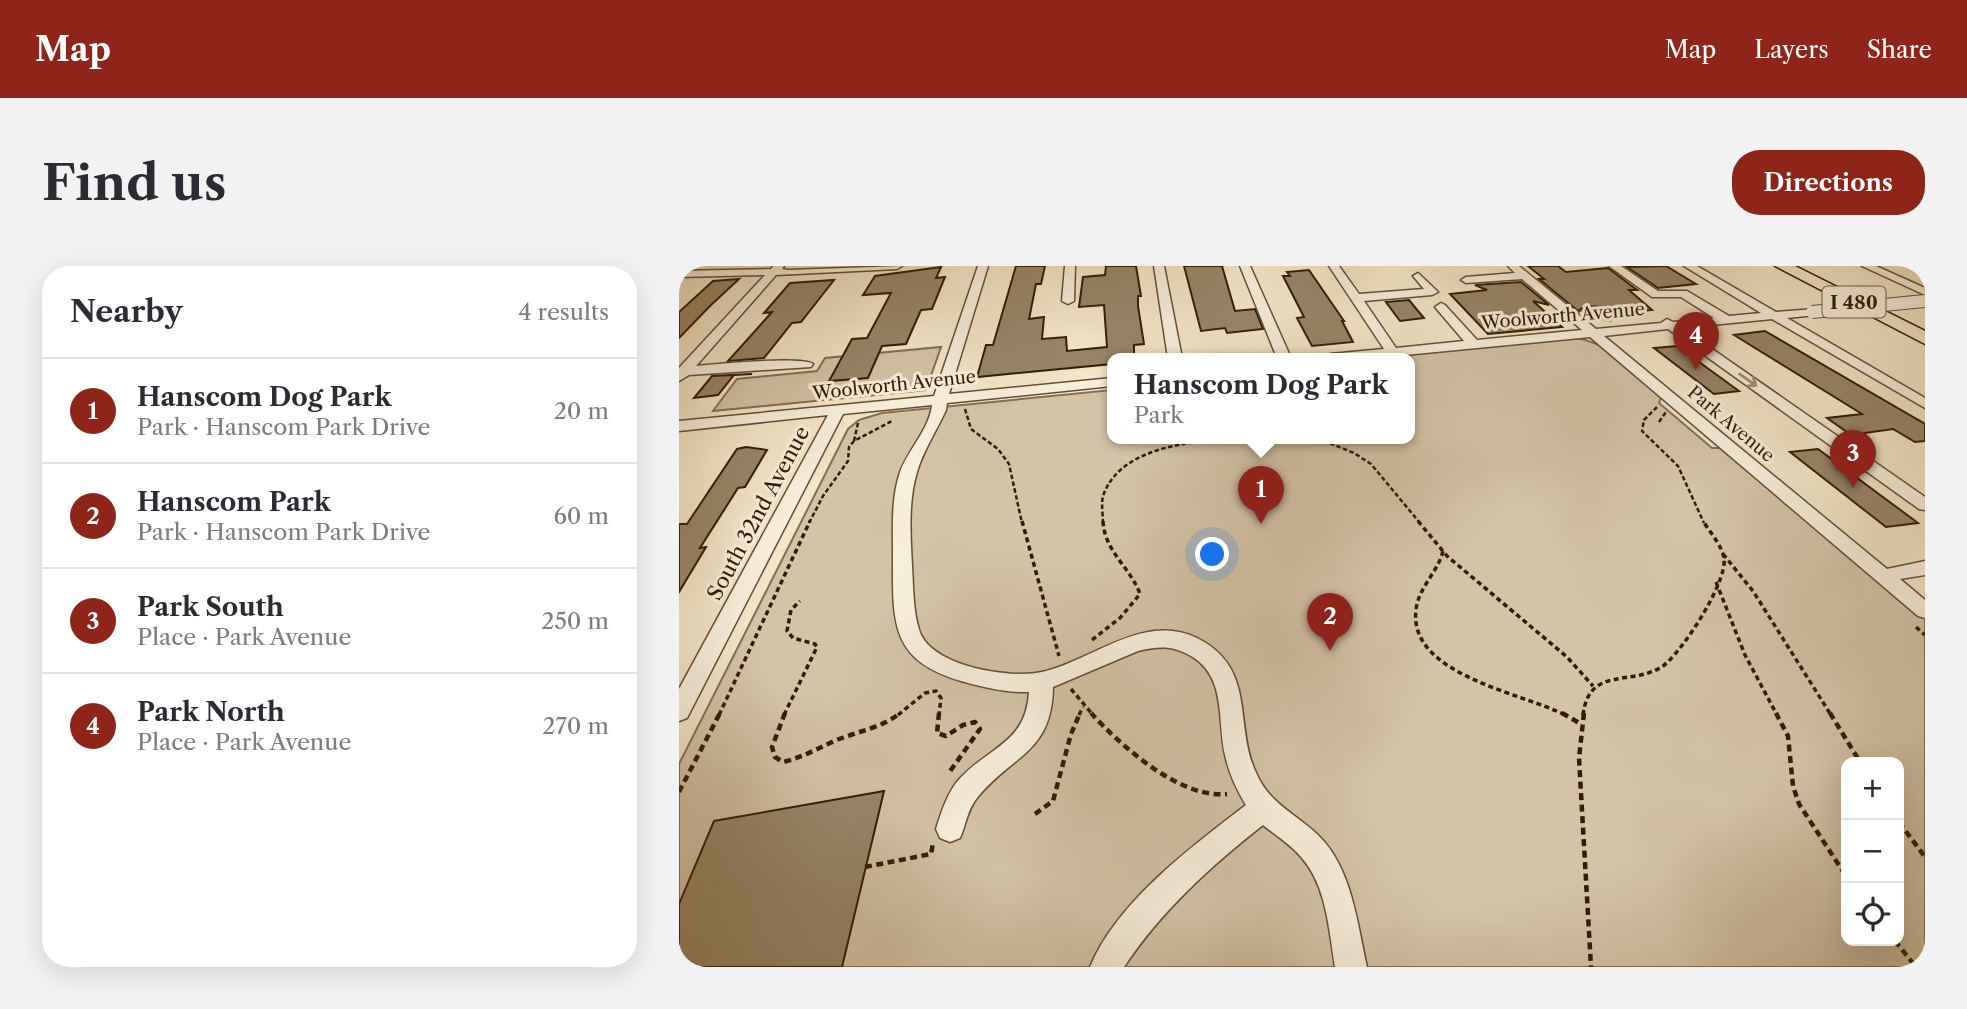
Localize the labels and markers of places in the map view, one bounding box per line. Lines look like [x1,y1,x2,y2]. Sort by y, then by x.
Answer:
pin: 4 [1673,312,1719,370]
pin: 3 [1830,430,1876,488]
pin: 1 [1238,466,1284,524]
pin: 2 [1307,593,1353,651]

